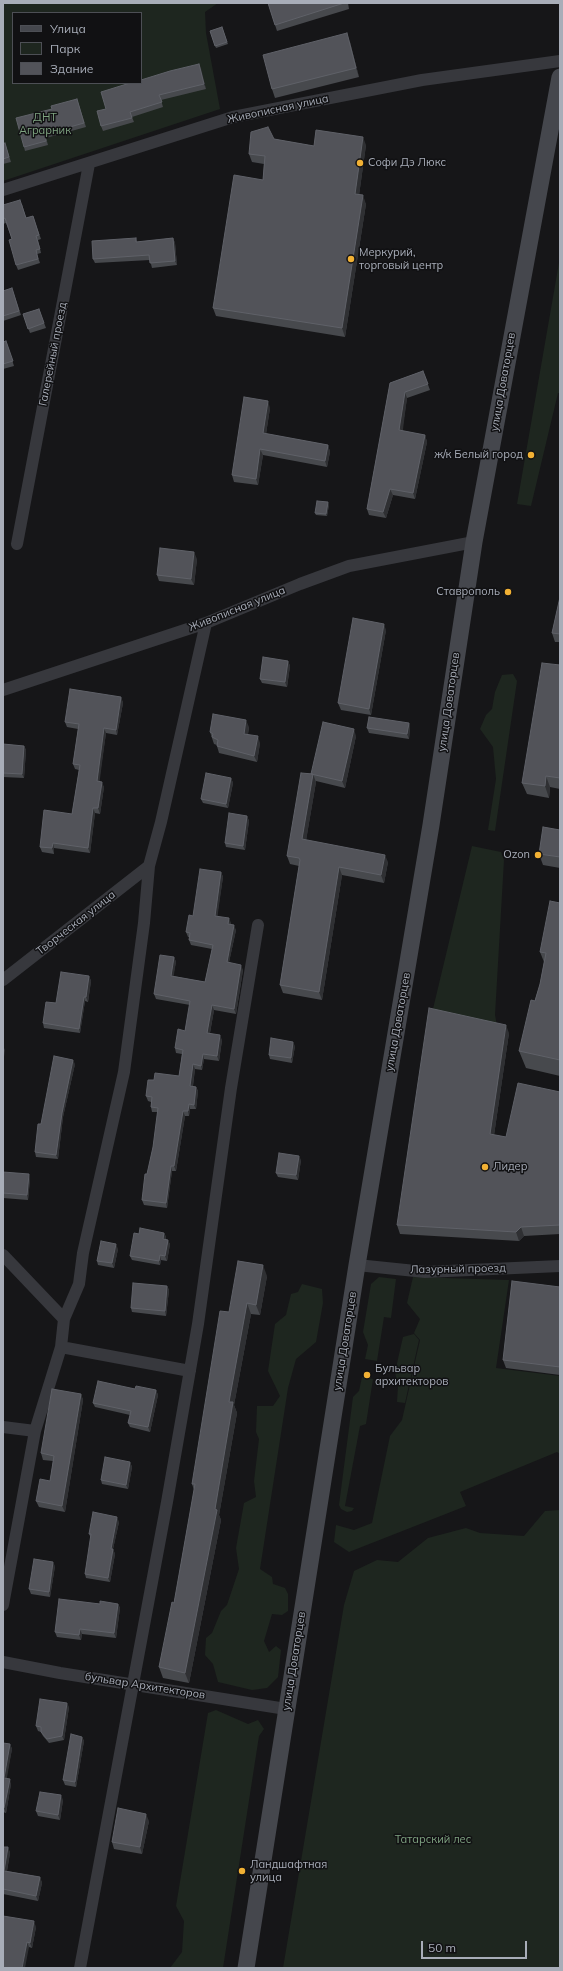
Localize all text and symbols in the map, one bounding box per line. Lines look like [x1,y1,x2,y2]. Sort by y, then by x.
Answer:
legend [12,12,142,84]
text: Улица [50,21,86,36]
text: Парк [50,41,80,56]
text: Здание [50,61,93,76]
street label: Живописная улица [226,92,330,126]
park label: ДНТ Аграрник [19,111,71,137]
place label: Софи Дэ Люкс [368,156,446,170]
marker: Софи Дэ Люкс [355,158,365,168]
place label: Меркурий, торговый центр [359,246,443,272]
marker: Меркурий, торговый центр [346,254,356,264]
street label: Галерейный проезд [36,301,70,407]
street label: улица Доваторцев [488,332,518,432]
place label: ж/к Белый город [434,448,523,462]
marker: ж/к Белый город [526,450,536,460]
street label: Живописная улица [187,584,287,634]
place label: Ставрополь [436,585,500,599]
marker: Ставрополь [503,587,513,597]
street label: улица Доваторцев [436,652,462,752]
place label: Ozon [503,848,530,862]
marker: Ozon [533,850,543,860]
street label: Творческая улица [34,888,118,958]
street label: улица Доваторцев [383,972,413,1072]
place label: Лидер [493,1160,527,1174]
marker: Лидер [480,1162,490,1172]
street label: Лазурный проезд [410,1262,506,1276]
street label: улица Доваторцев [331,1291,359,1391]
place label: Бульвар архитекторов [375,1362,448,1388]
marker: Бульвар архитекторов [362,1370,372,1380]
street label: улица Доваторцев [280,1611,308,1711]
street label: бульвар Архитекторов [84,1670,206,1702]
park label: Татарский лес [395,1833,471,1847]
place label: Ландшафтная улица [250,1858,327,1884]
marker: Ландшафтная улица [237,1866,247,1876]
scale bar [423,1933,529,1959]
text: 50 m [428,1940,456,1955]

